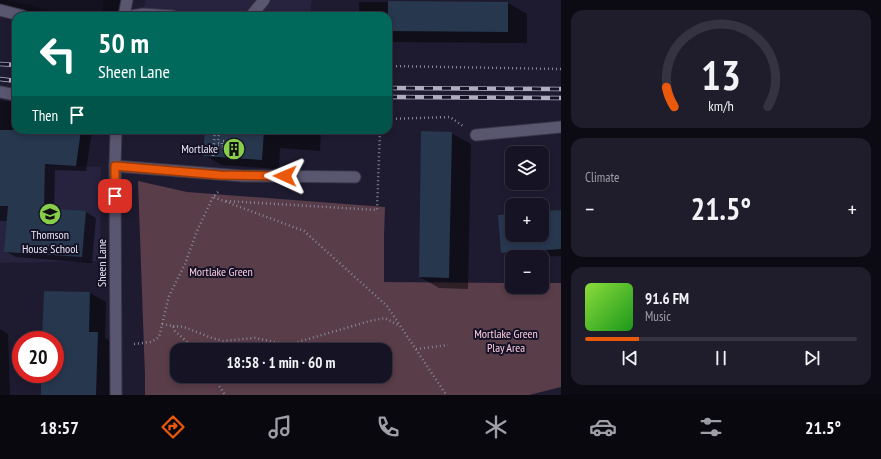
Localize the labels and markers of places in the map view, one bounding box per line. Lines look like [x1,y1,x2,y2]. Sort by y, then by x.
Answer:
building icon: Mortlake [221,136,247,162]
place label: Mortlake [181,141,218,156]
pin [98,179,132,213]
school or university icon: Thomson House School [37,201,63,227]
place label: Thomson House School [22,227,78,256]

